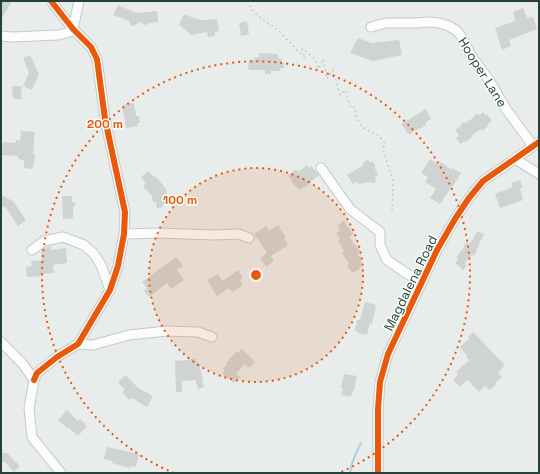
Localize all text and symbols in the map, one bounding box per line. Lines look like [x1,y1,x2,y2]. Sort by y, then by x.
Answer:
street label: Hooper Lane [454,34,511,110]
text: 200 m [87,116,123,132]
text: 100 m [163,192,197,208]
street label: Magdalena Road [380,233,441,334]
centre of rings [249,268,263,282]

